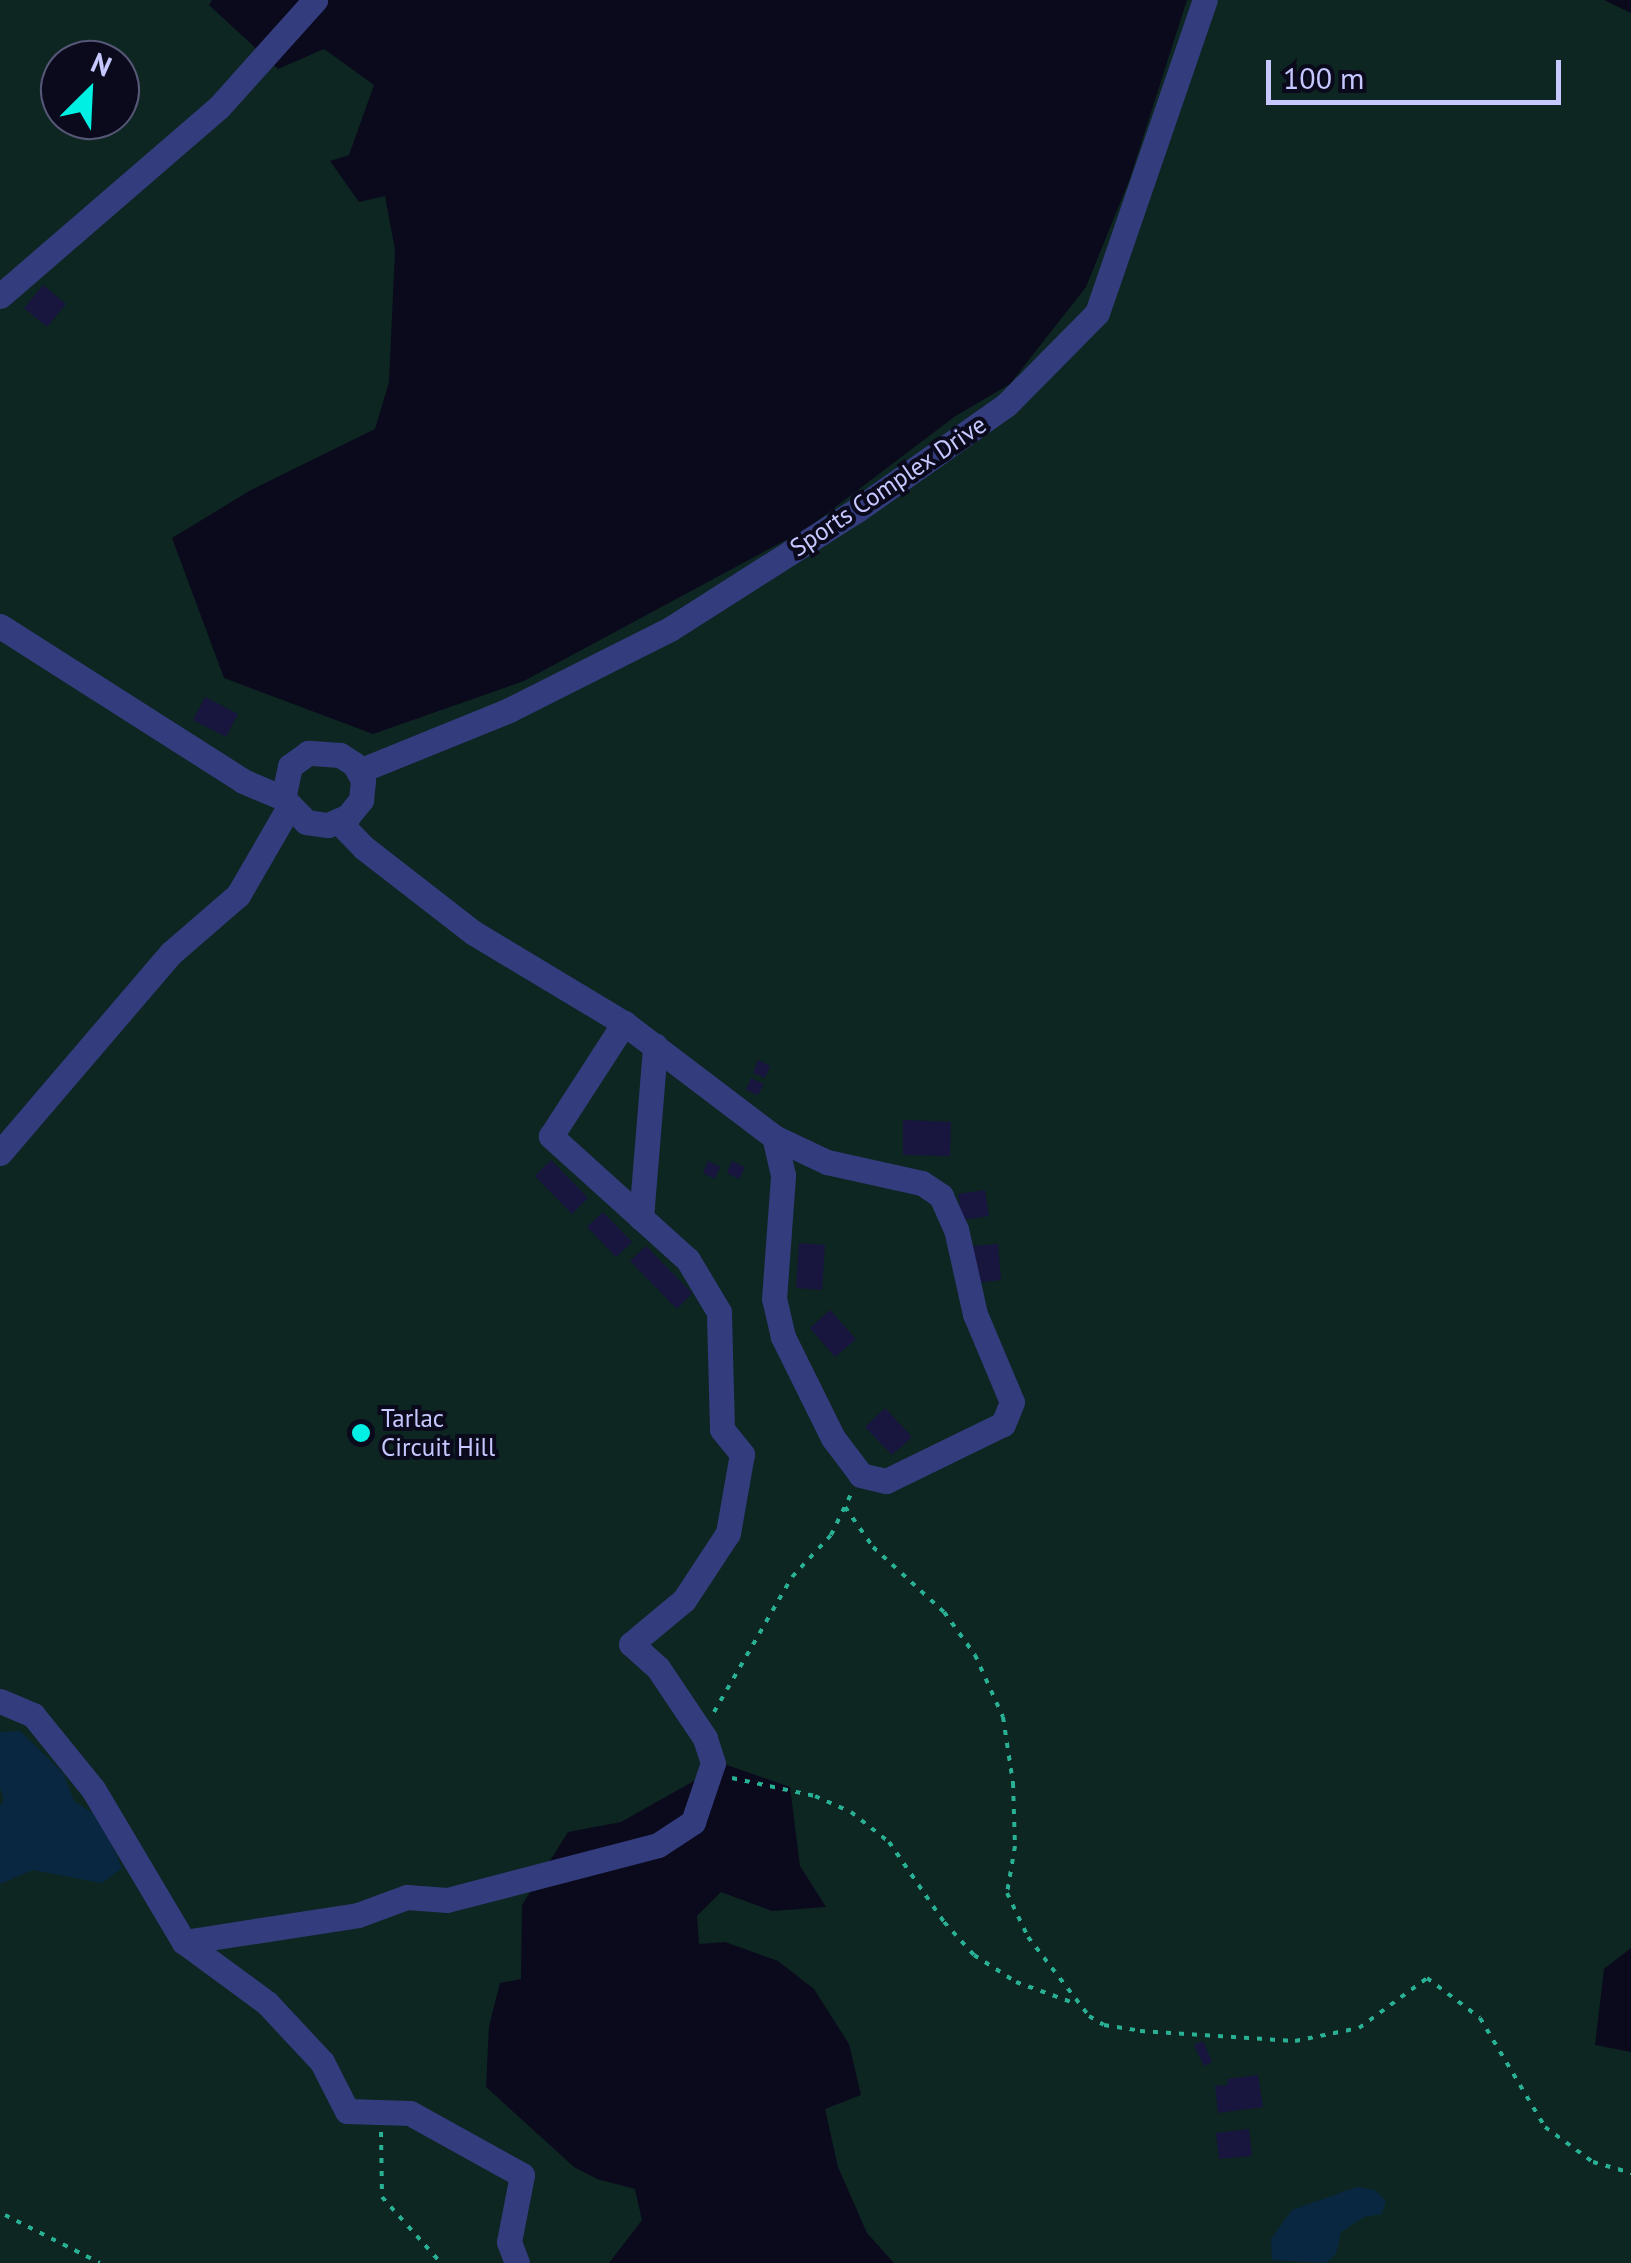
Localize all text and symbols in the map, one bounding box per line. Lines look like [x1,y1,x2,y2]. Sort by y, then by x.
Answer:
north arrow [40,40,140,140]
scale bar [1271,40,1566,102]
text: N [86,43,118,85]
text: 100 m [1283,58,1364,97]
street label: Sports Complex Drive [784,409,992,563]
place label: Tarlac Circuit Hill [381,1404,495,1463]
marker: Tarlac Circuit Hill [350,1422,372,1444]

